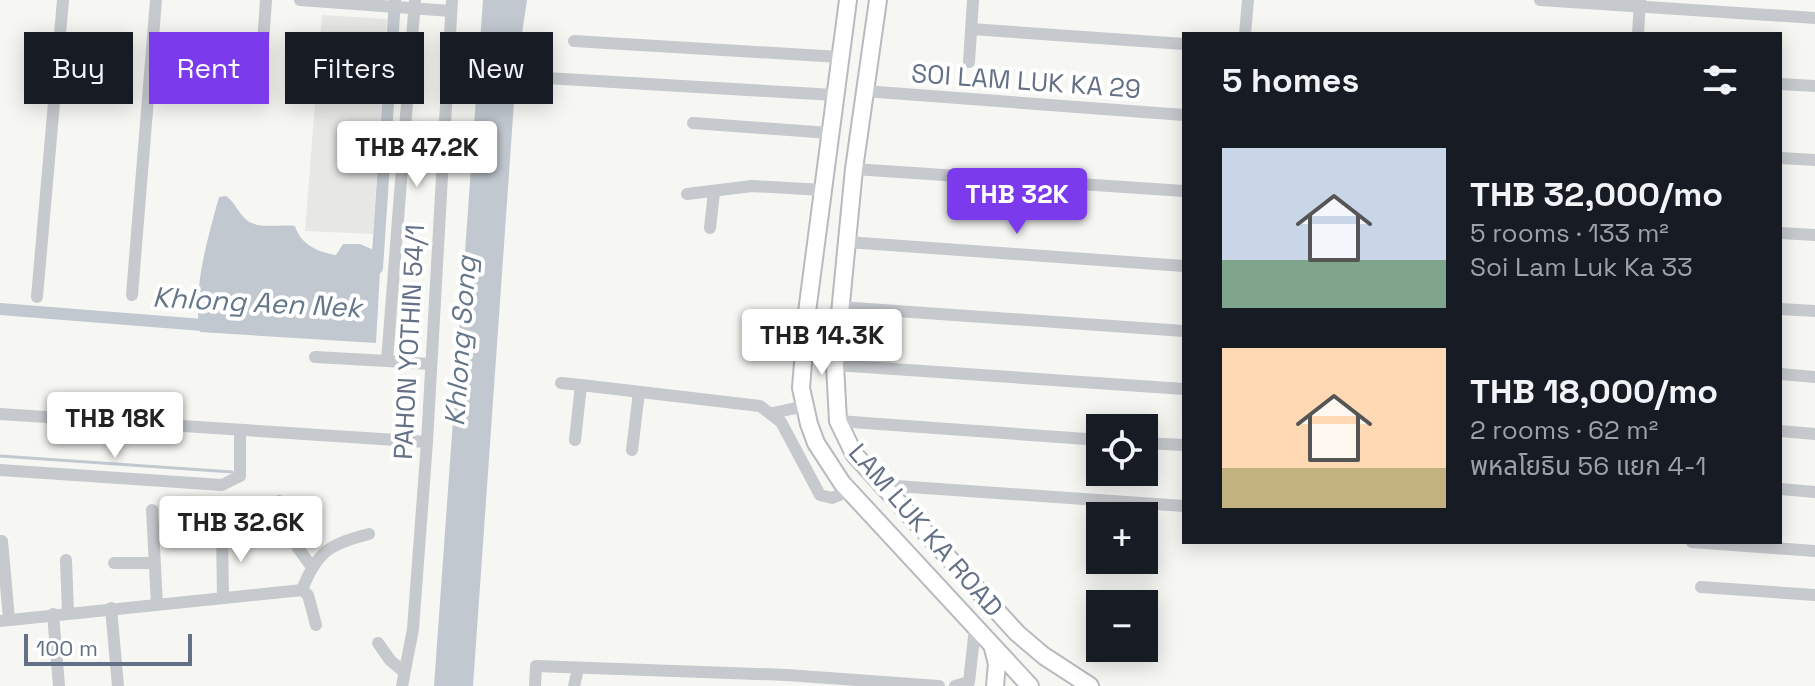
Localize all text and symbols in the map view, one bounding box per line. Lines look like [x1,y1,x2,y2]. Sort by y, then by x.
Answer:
chip: Buy [24,32,133,104]
chip: Rent [149,32,269,104]
chip: Filters [285,32,424,104]
chip: New [440,32,553,104]
street label: SOI LAM LUK KA 29 [910,56,1142,106]
icon: filters [1698,58,1742,102]
text: 5 homes [1222,59,1359,102]
pin: THB 47.2K [325,121,509,189]
text: THB 47.2K [355,130,479,164]
pin: THB 32K [943,168,1091,236]
text: THB 32,000/mo [1470,173,1723,216]
text: THB 32K [965,177,1069,211]
icon: home [1286,180,1382,276]
text: 5 rooms · 133 m² [1470,216,1669,250]
street label: PAHON YOTHIN 54/1 [386,224,432,460]
text: Soi Lam Luk Ka 33 [1470,250,1693,284]
water label: Khlong Song [436,253,484,427]
water label: Khlong Aen Nek [152,279,365,326]
pin: THB 14.3K [730,309,914,377]
text: THB 14.3K [760,318,884,352]
text: THB 18,000/mo [1470,370,1718,413]
icon: home [1286,380,1382,476]
pin: THB 18K [41,392,189,460]
text: THB 18K [65,401,165,435]
text: 2 rooms · 62 m² [1470,413,1658,447]
map controls [1086,414,1158,662]
button: locate [1086,414,1158,486]
street label: LAM LUK KA ROAD [841,436,1011,624]
text: พหลโยธิน 56 แยก 4-1 [1470,449,1706,483]
pin: THB 32.6K [149,496,333,564]
button: + [1086,502,1158,574]
text: THB 32.6K [177,505,305,539]
button: − [1086,590,1158,662]
scale bar [24,630,192,666]
text: 100 m [36,634,98,662]

